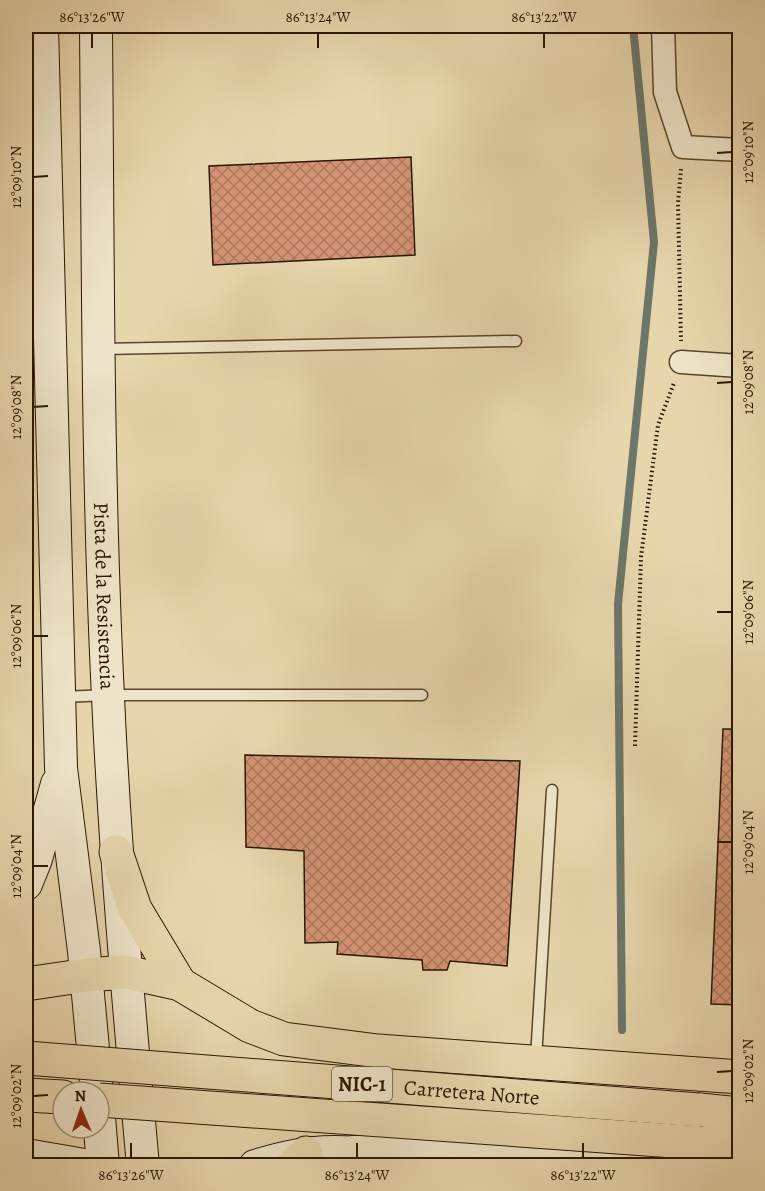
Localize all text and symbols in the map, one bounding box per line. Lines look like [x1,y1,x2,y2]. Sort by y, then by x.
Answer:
text: 86°13'26"W [59,7,125,27]
text: 86°13'24"W [285,7,351,27]
text: 86°13'22"W [511,7,577,27]
text: 12°09'10"N [738,120,758,183]
text: 12°09'10"N [6,145,26,208]
text: 12°09'08"N [738,349,758,414]
text: 12°09'08"N [6,374,26,439]
street label: Pista de la Resistencia [87,502,122,691]
text: 12°09'06"N [738,580,758,644]
text: 12°09'06"N [6,604,26,668]
text: 12°09'04"N [738,810,758,874]
text: 12°09'04"N [6,834,26,898]
text: 12°09'02"N [738,1038,758,1103]
text: 12°09'02"N [6,1063,26,1128]
road number: NIC-1 [332,1067,392,1101]
street label: Carretera Norte [403,1073,541,1112]
north arrow [51,1080,111,1140]
text: N [74,1085,87,1107]
text: 86°13'26"W [98,1165,164,1185]
text: 86°13'24"W [324,1165,390,1185]
text: 86°13'22"W [550,1165,616,1185]

